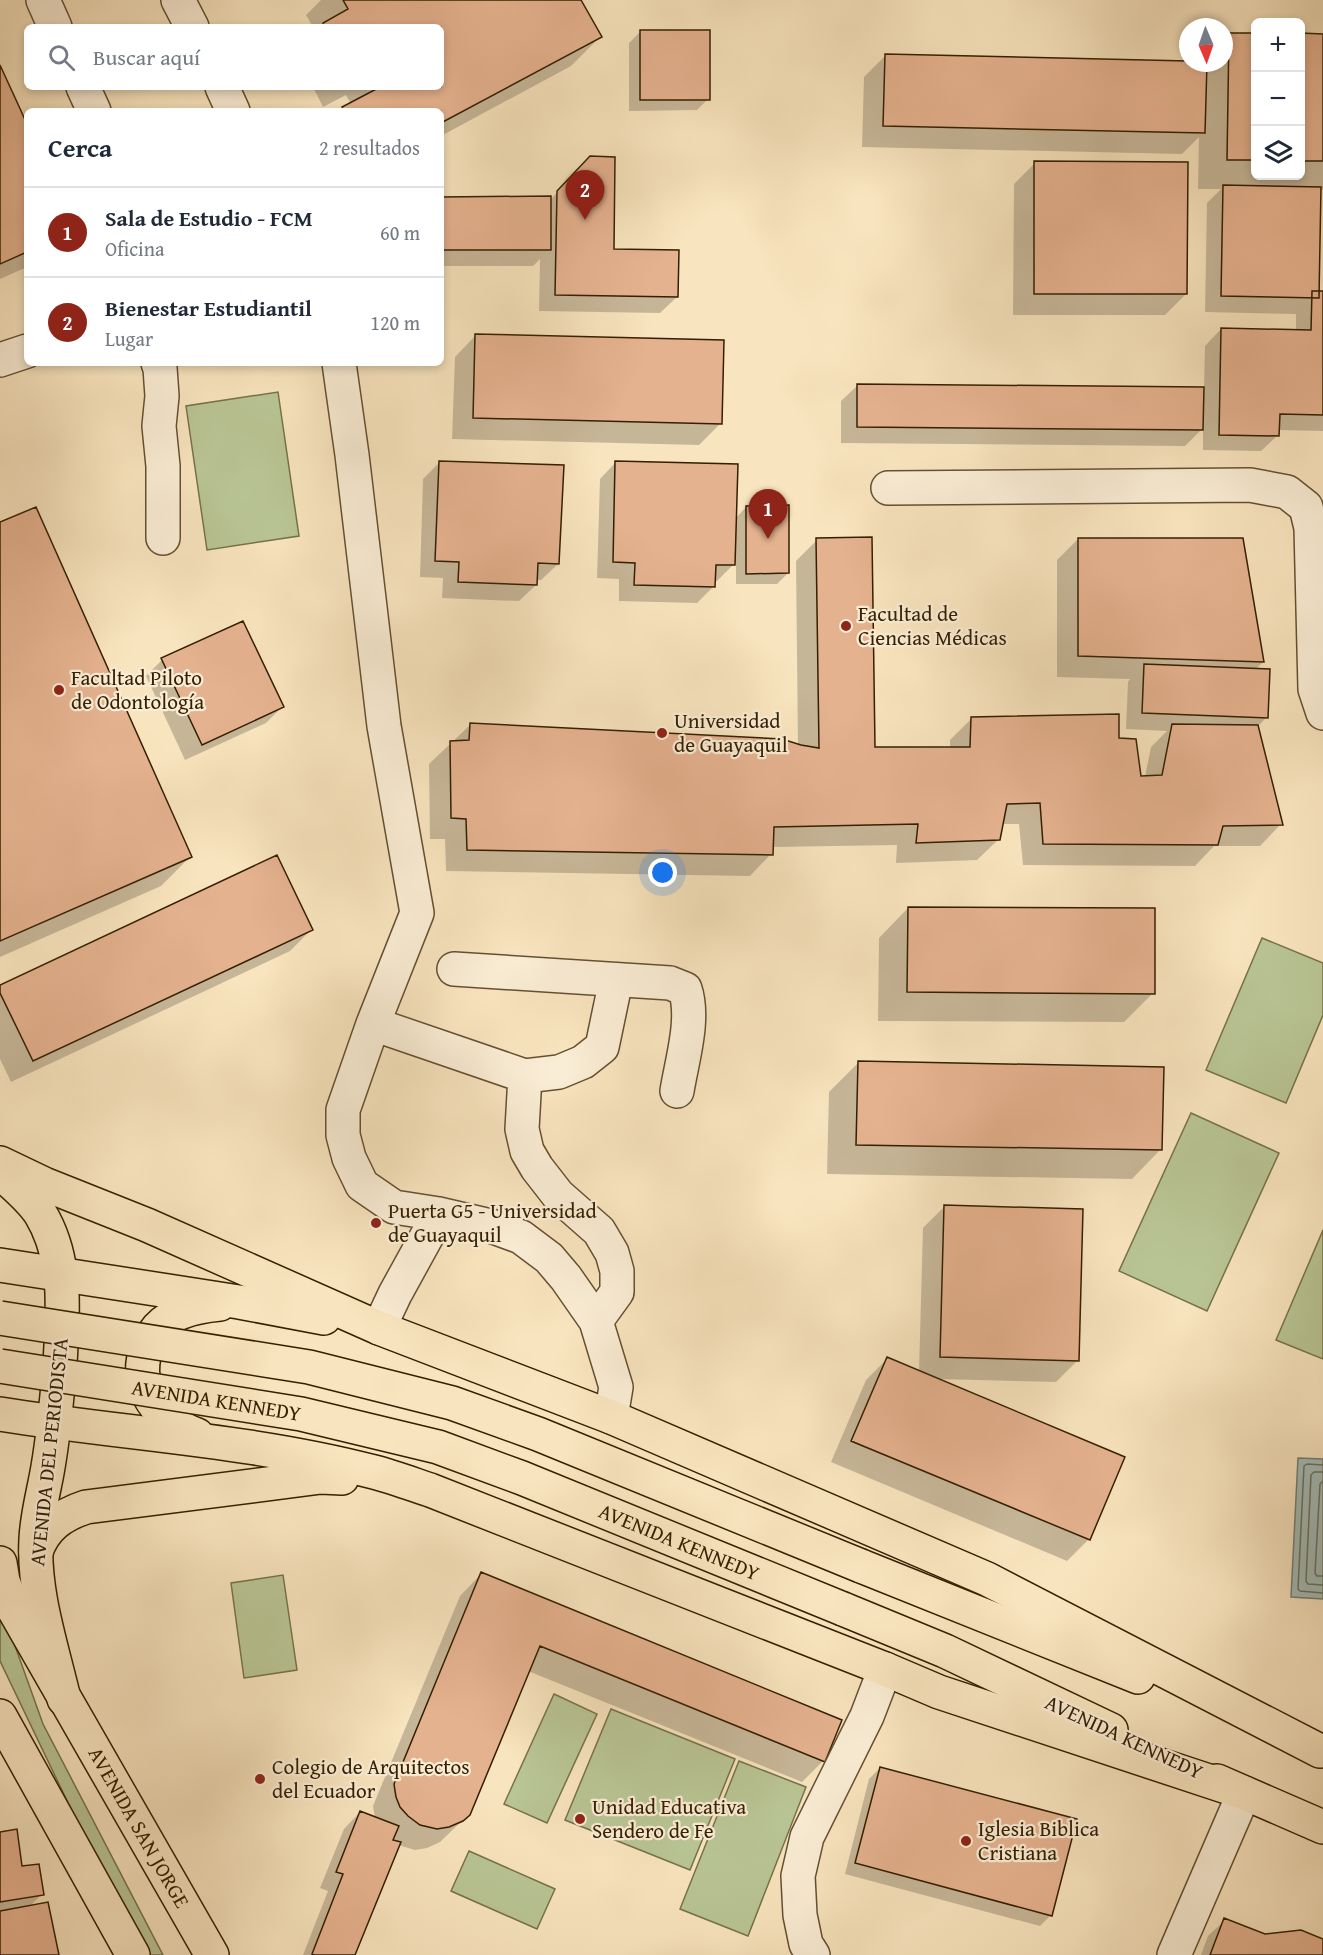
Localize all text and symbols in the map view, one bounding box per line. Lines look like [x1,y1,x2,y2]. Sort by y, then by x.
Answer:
north arrow [1179,18,1233,72]
map controls [1251,18,1305,180]
button: + [1251,18,1305,72]
search box [24,24,444,90]
icon: search [45,41,78,74]
text: Buscar aquí [93,41,200,73]
button: − [1251,72,1305,126]
button: layers [1251,126,1305,180]
text: Cerca [48,128,112,167]
text: 2 resultados [319,133,420,162]
pin: 2 [566,170,604,220]
text: Sala de Estudio - FCM [105,202,313,234]
text: 1 [62,218,73,247]
text: 60 m [380,218,420,247]
text: Oficina [105,234,164,263]
text: Bienestar Estudiantil [105,292,312,324]
text: 2 [62,308,73,337]
text: 120 m [370,308,420,337]
text: Lugar [105,324,153,353]
pin: 1 [748,490,788,539]
place label: Facultad de Ciencias Médicas [858,598,1007,653]
marker: Facultad de Ciencias Médicas [839,619,853,633]
place label: Facultad Piloto de Odontología [71,662,204,717]
marker: Facultad Piloto de Odontología [52,683,66,697]
place label: Universidad de Guayaquil [674,705,788,760]
marker: Universidad de Guayaquil [655,726,669,740]
your location [648,858,677,887]
place label: Puerta G5 - Universidad de Guayaquil [388,1195,597,1250]
marker: Puerta G5 - Universidad de Guayaquil [369,1216,383,1230]
street label: AVENIDA DEL PERIODISTA [21,1336,76,1568]
street label: AVENIDA KENNEDY [129,1371,304,1429]
street label: AVENIDA KENNEDY [594,1495,765,1589]
street label: AVENIDA KENNEDY [1040,1686,1209,1787]
street label: AVENIDA SAN JORGE [81,1741,198,1914]
place label: Colegio de Arquitectos del Ecuador [272,1751,470,1806]
marker: Colegio de Arquitectos del Ecuador [253,1772,267,1786]
place label: Unidad Educativa Sendero de Fe [592,1791,746,1846]
marker: Unidad Educativa Sendero de Fe [573,1812,587,1826]
place label: Iglesia Biblica Cristiana [978,1813,1099,1868]
marker: Iglesia Biblica Cristiana [959,1834,973,1848]

